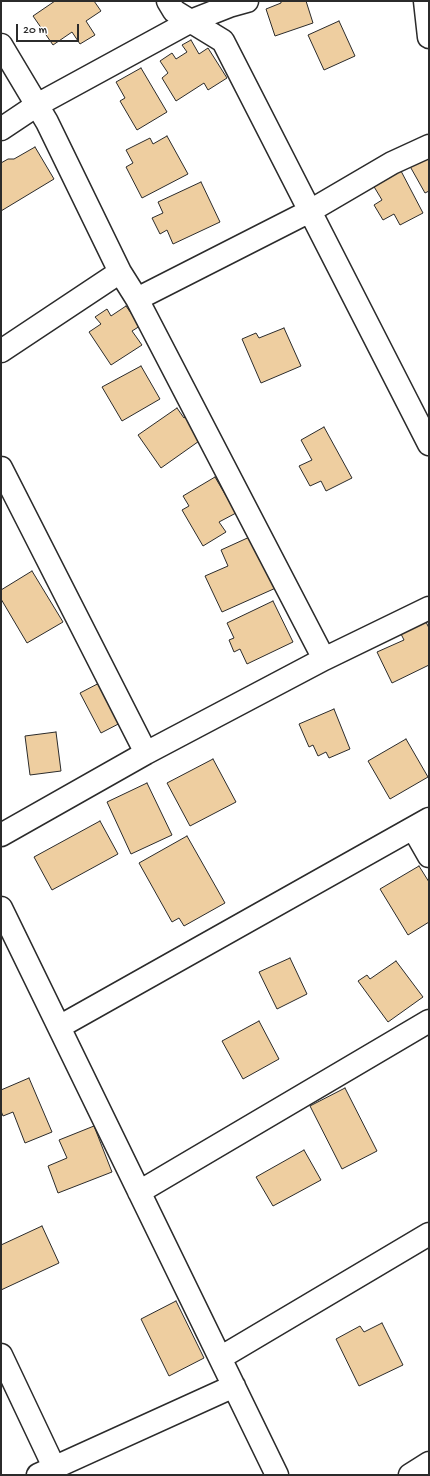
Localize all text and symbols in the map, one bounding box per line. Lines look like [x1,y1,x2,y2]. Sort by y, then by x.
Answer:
scale bar [18,16,81,42]
text: 20 m [23,24,47,38]

